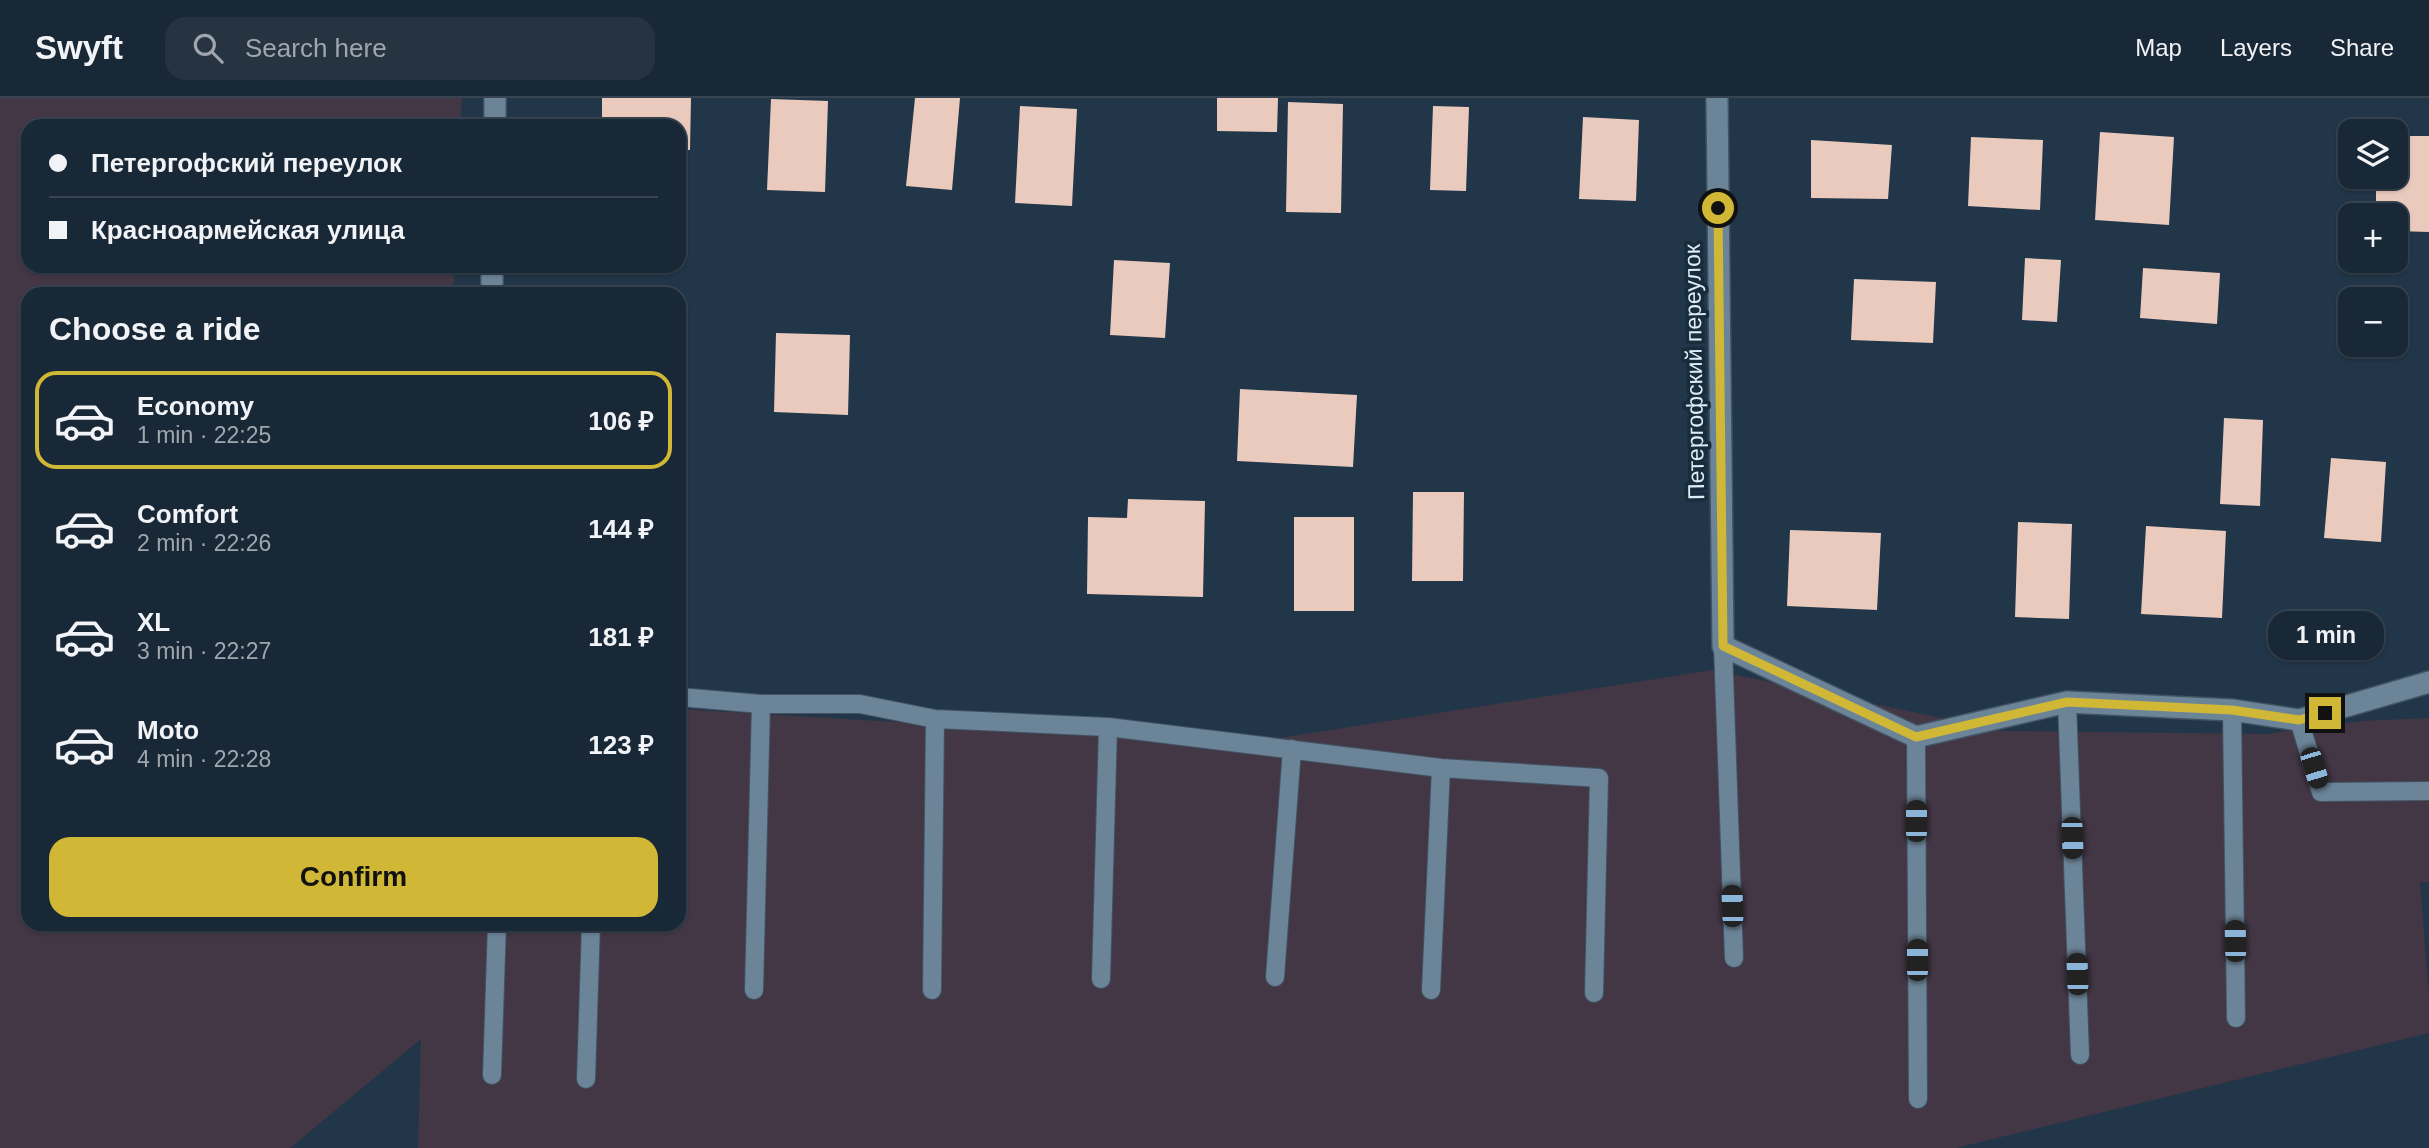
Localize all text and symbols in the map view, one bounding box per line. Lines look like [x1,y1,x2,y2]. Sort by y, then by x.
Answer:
search box [165,17,655,80]
text: Swyft [35,29,123,66]
icon: search [189,29,227,67]
text: Search here [245,33,387,63]
text: Map [2135,34,2182,61]
text: Layers [2220,34,2292,61]
text: Share [2330,34,2394,61]
map controls [2338,119,2408,357]
button: layers [2338,119,2408,189]
text: Петергофский переулок [91,148,402,178]
route start [1702,192,1734,224]
button: + [2338,203,2408,273]
text: Красноармейская улица [91,215,405,245]
street label: Петергофский переулок [1679,243,1709,500]
button: − [2338,287,2408,357]
text: Choose a ride [49,311,261,347]
icon: car [53,389,116,452]
text: Economy [137,391,254,421]
text: 106 ₽ [588,406,654,436]
text: 1 min · 22:25 [137,422,271,448]
icon: car [53,497,116,560]
text: Comfort [137,499,238,529]
text: 144 ₽ [588,514,654,544]
text: 2 min · 22:26 [137,530,271,556]
icon: car [53,605,116,668]
text: XL [137,607,170,637]
callout: 1 min [2267,612,2383,660]
text: 181 ₽ [588,622,654,652]
text: 1 min [2296,622,2356,648]
text: 3 min · 22:27 [137,638,271,664]
route end [2309,697,2341,729]
icon: car [53,713,116,776]
text: Moto [137,715,199,745]
text: 123 ₽ [588,730,654,760]
car [2298,745,2331,791]
text: 4 min · 22:28 [137,746,271,772]
car [1906,800,1927,842]
car [2061,817,2084,859]
button: Confirm [49,837,658,917]
car [1721,885,1744,927]
car [2225,920,2246,962]
car [1907,939,1928,981]
car [2066,953,2089,995]

